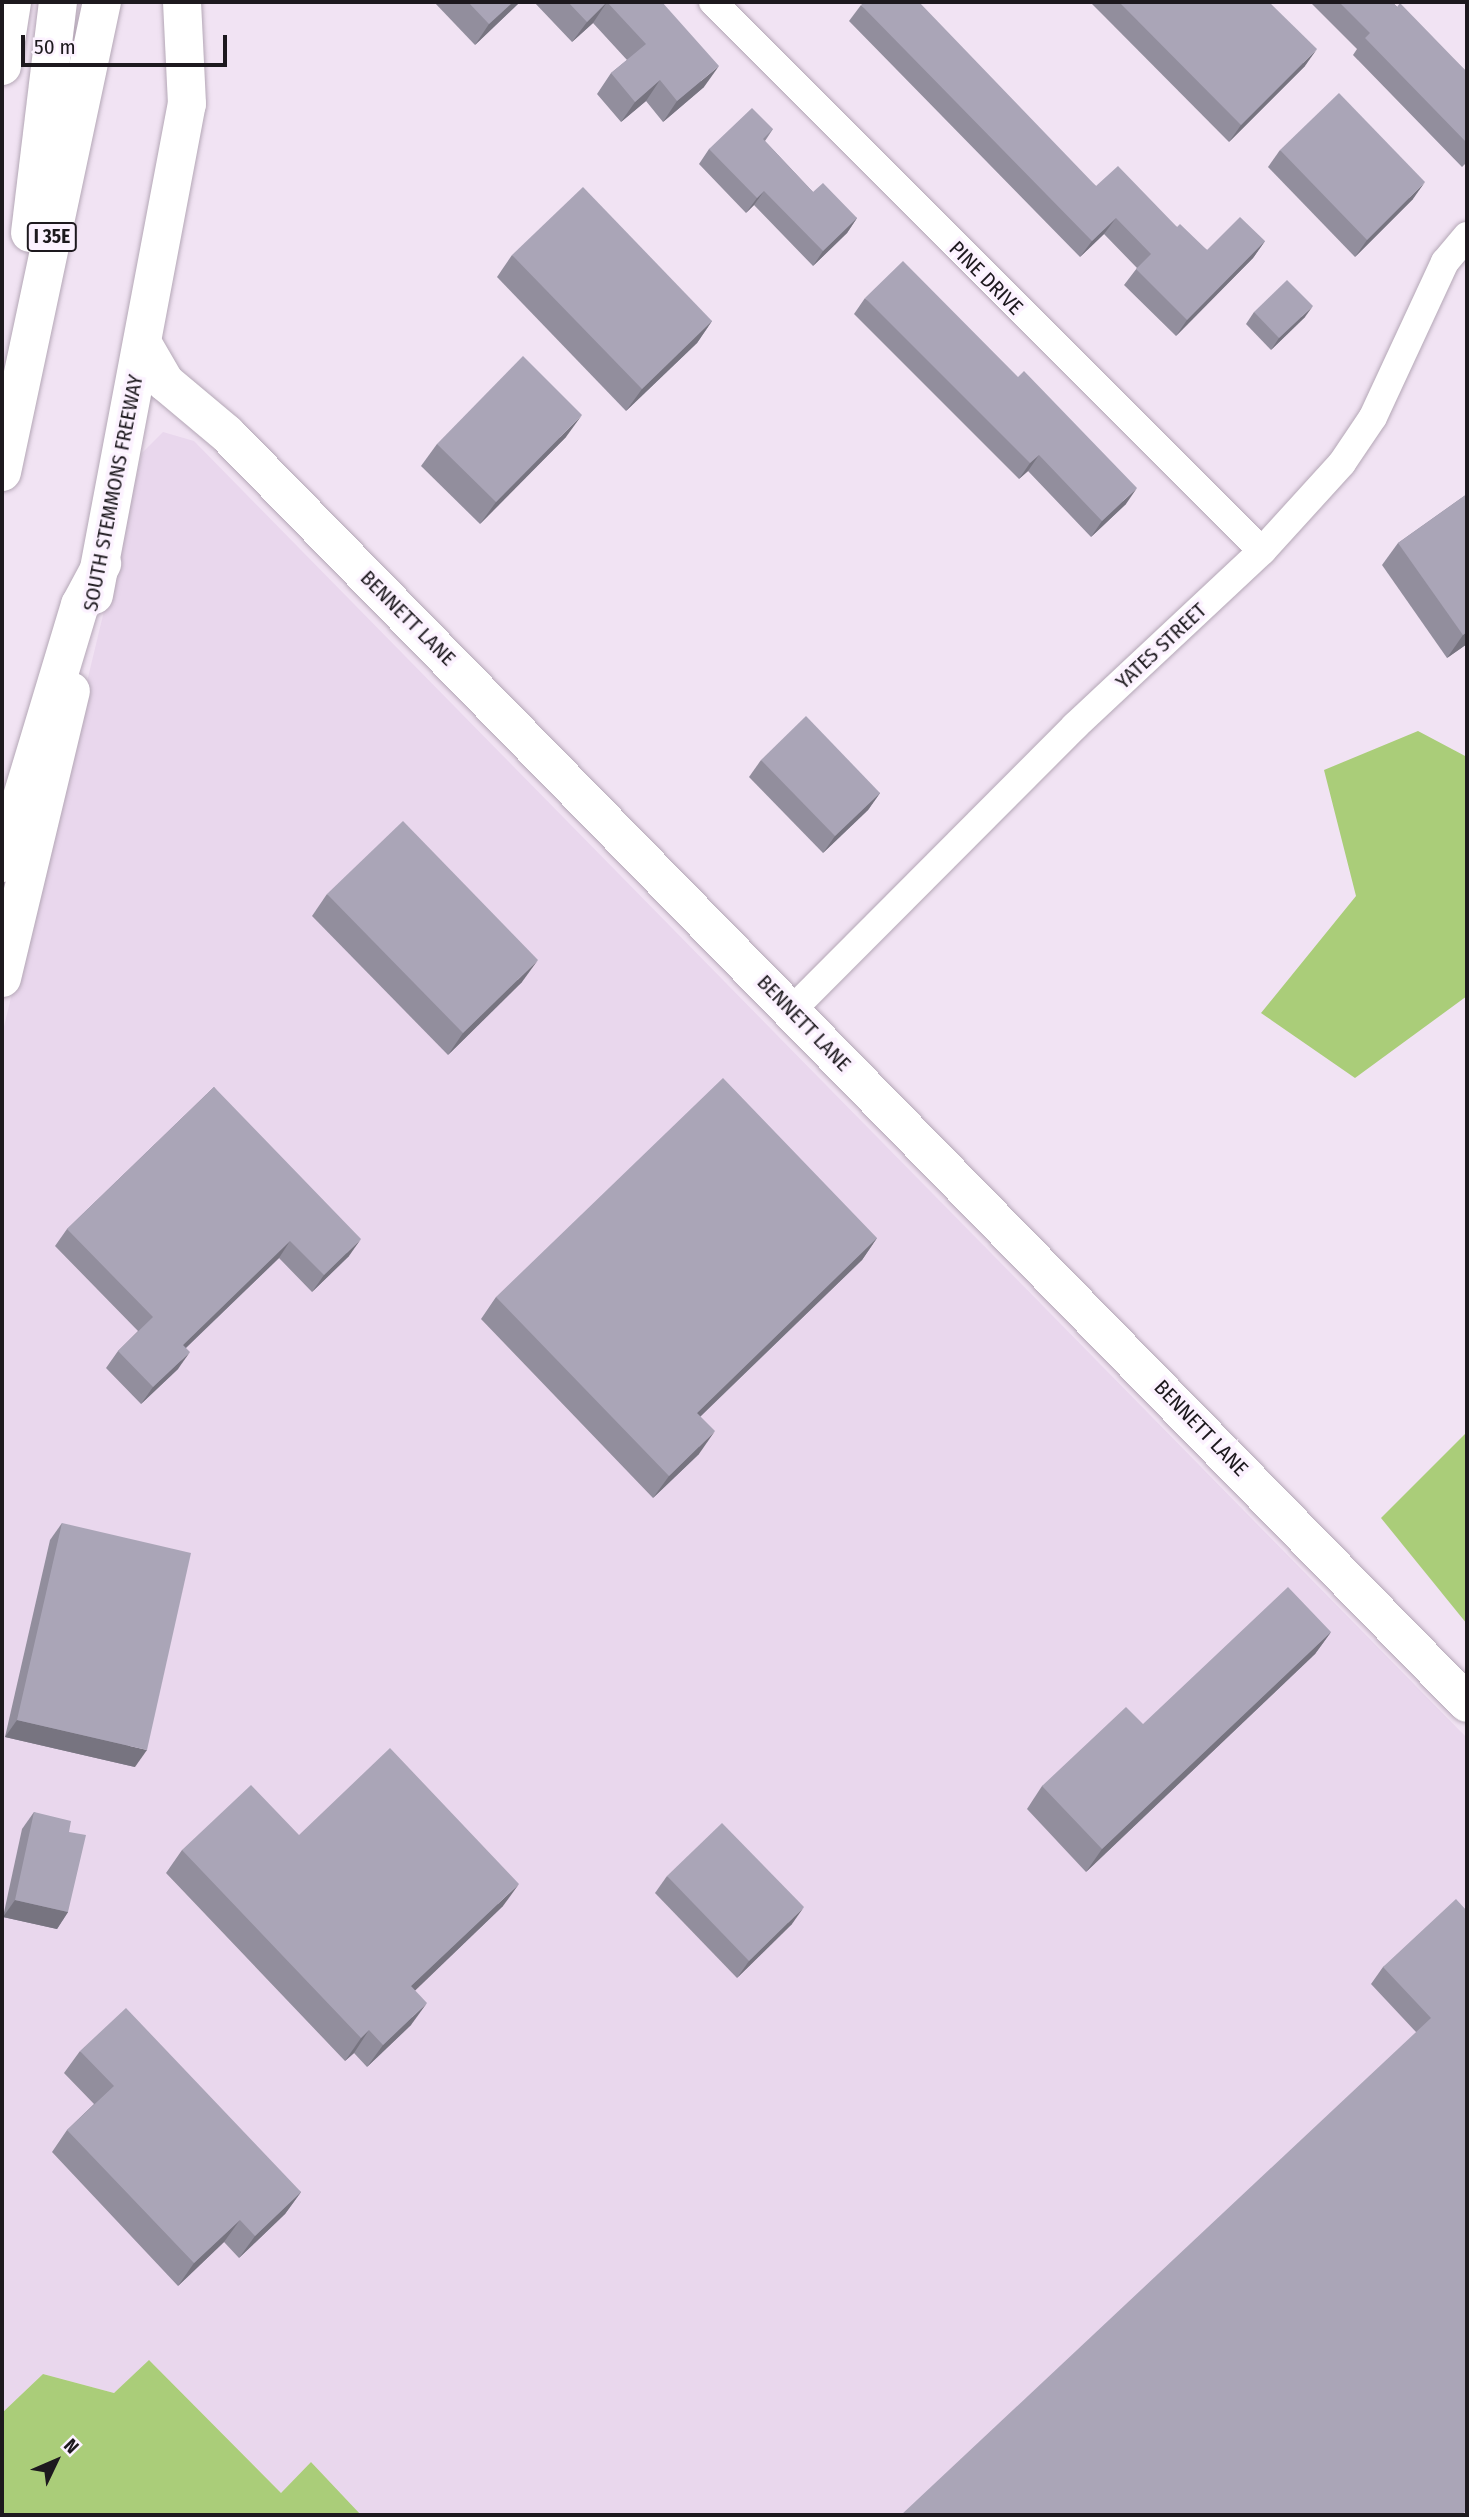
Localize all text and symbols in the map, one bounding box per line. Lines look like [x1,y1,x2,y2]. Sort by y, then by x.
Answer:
scale bar [24,21,231,65]
text: 50 m [34,34,76,60]
road number: I 35E [26,221,78,252]
street label: PINE DRIVE [944,236,1028,320]
street label: SOUTH STEMMONS FREEWAY [78,373,148,613]
street label: BENNETT LANE [355,565,461,671]
street label: YATES STREET [1110,598,1212,694]
street label: BENNETT LANE [752,970,856,1076]
street label: BENNETT LANE [1149,1375,1253,1481]
north arrow [21,2426,91,2496]
text: N [59,2434,84,2458]

